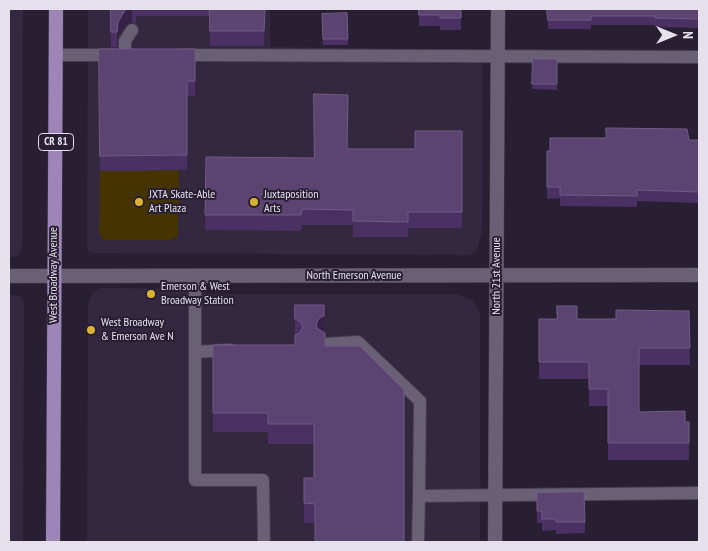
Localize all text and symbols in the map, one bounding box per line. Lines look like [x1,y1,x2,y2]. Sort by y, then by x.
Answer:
north arrow [648,10,698,60]
text: N [679,31,697,39]
road number: CR 81 [38,134,74,150]
place label: JXTA Skate-Able Art Plaza [149,188,215,216]
place label: Juxtaposition Arts [264,188,319,216]
marker: JXTA Skate-Able Art Plaza [133,196,145,208]
marker: Juxtaposition Arts [248,196,260,208]
street label: West Broadway Avenue [47,227,61,323]
street label: North 21st Avenue [490,237,504,315]
street label: North Emerson Avenue [307,269,401,283]
place label: Emerson & West Broadway Station [161,280,234,308]
marker: Emerson & West Broadway Station [145,288,157,300]
place label: West Broadway & Emerson Ave N [101,316,174,344]
marker: West Broadway & Emerson Ave N [85,324,97,336]

